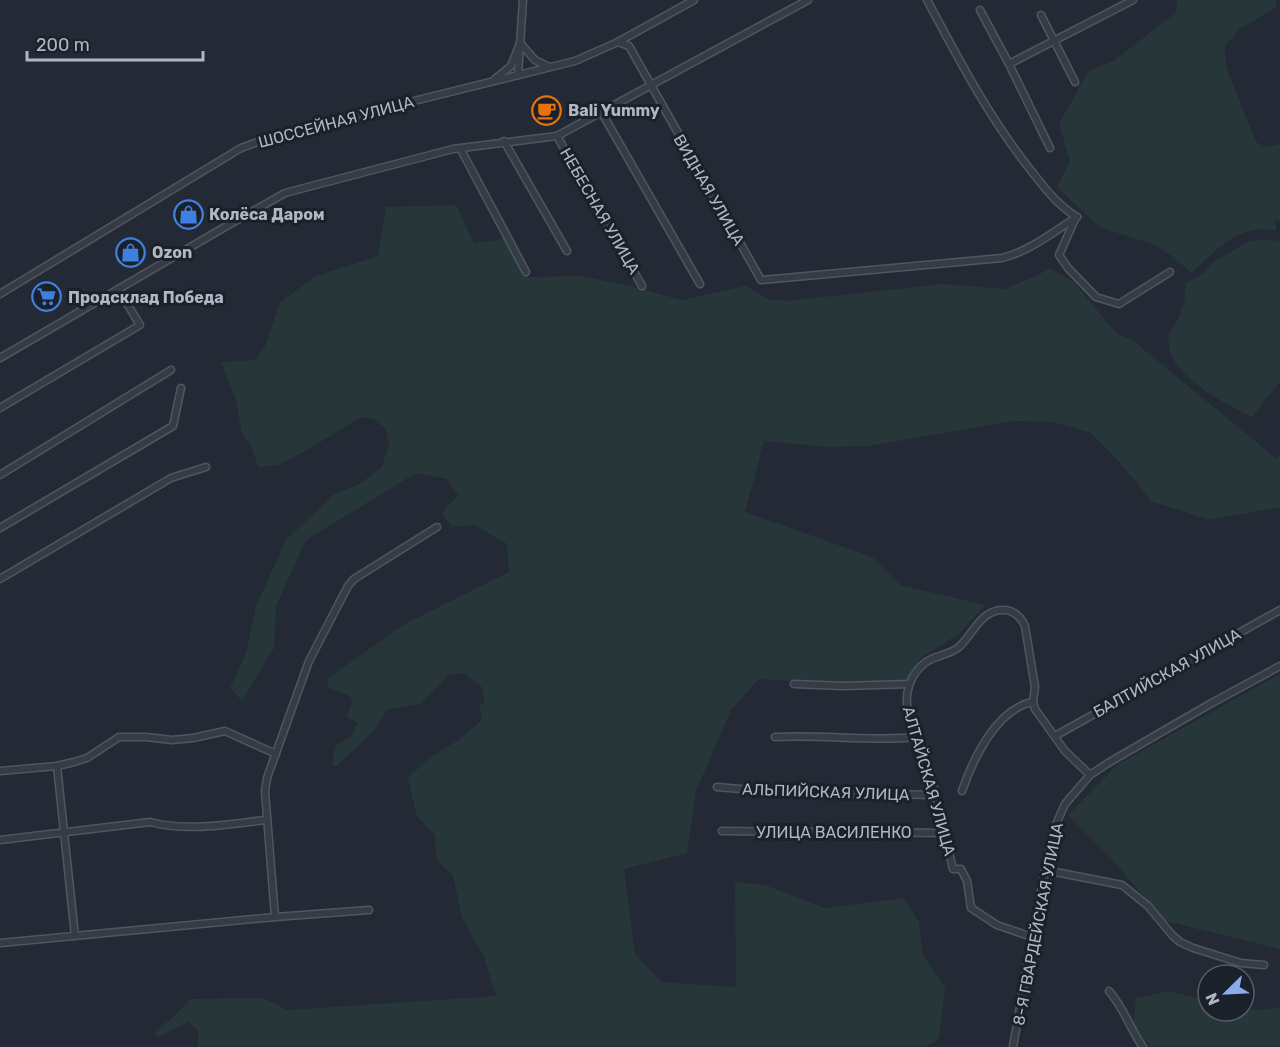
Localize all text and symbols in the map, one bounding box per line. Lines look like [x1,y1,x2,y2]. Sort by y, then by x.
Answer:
scale bar [27,24,202,62]
text: 200 m [36,34,90,56]
street label: ШОССЕЙНАЯ УЛИЦА [256,92,416,152]
cafe icon: Bali Yummy [531,94,563,126]
place label: Bali Yummy [568,101,660,120]
street label: ВИДНАЯ УЛИЦА [670,131,749,249]
street label: НЕБЕСНАЯ УЛИЦА [556,144,644,278]
shop icon: Колёса Даром [172,198,204,230]
place label: Колёса Даром [209,205,325,224]
shop icon: Ozon [115,236,147,268]
place label: Ozon [152,243,192,262]
supermarket icon: Продсклад Победа [31,281,63,313]
place label: Продсклад Победа [68,288,224,307]
street label: БАЛТИЙСКАЯ УЛИЦА [1090,624,1244,722]
street label: АЛТАЙСКАЯ УЛИЦА [899,704,960,858]
street label: АЛЬПИЙСКАЯ УЛИЦА [742,780,910,804]
street label: 8-Я ГВАРДЕЙСКАЯ УЛИЦА [1009,821,1067,1027]
street label: УЛИЦА ВАСИЛЕНКО [756,823,912,842]
north arrow [1196,963,1256,1023]
text: N [1202,990,1224,1008]

